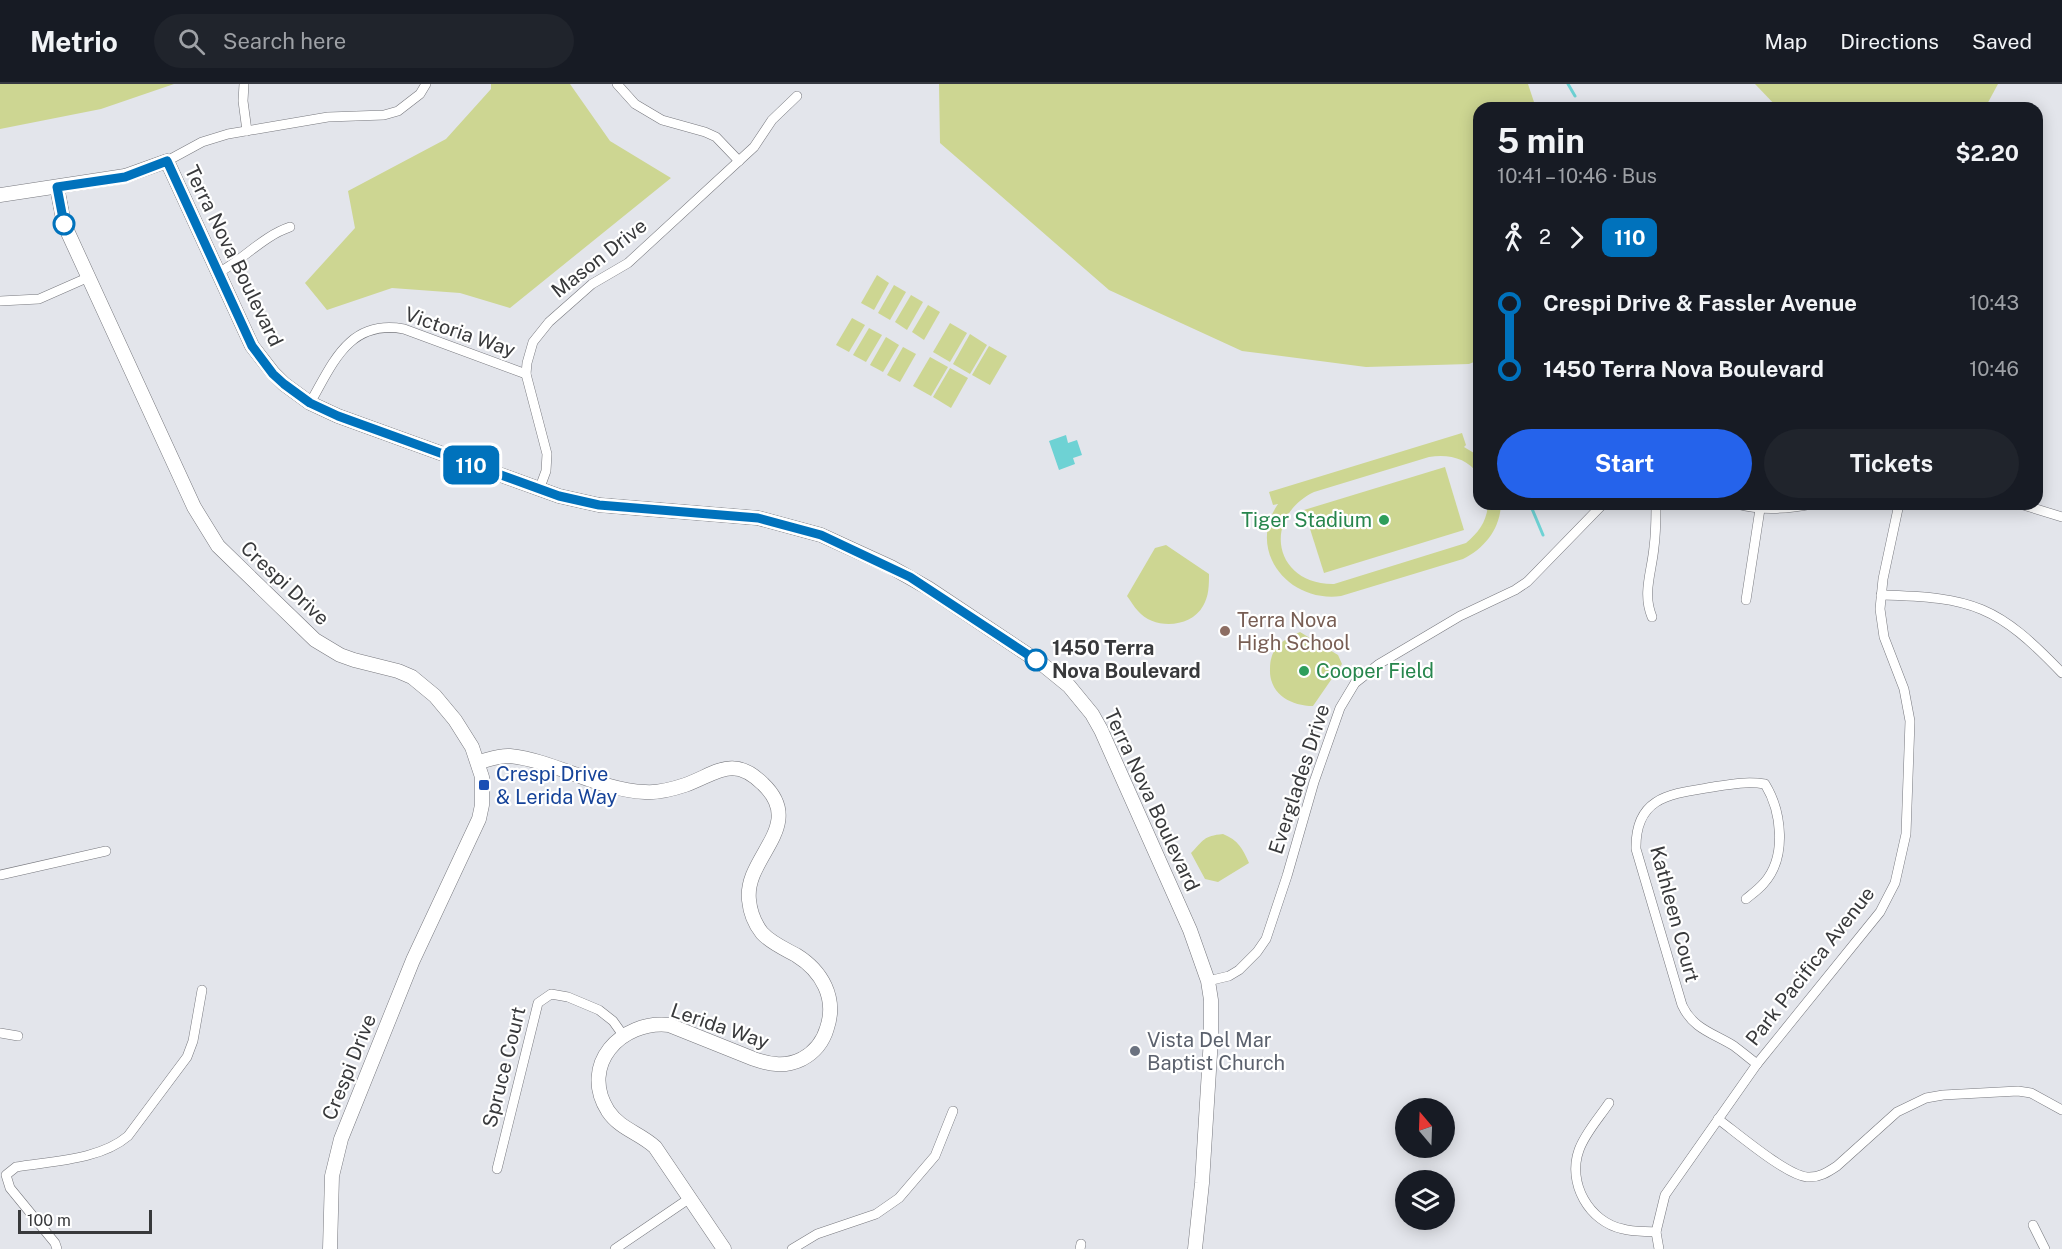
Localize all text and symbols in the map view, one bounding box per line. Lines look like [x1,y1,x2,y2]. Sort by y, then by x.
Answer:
search box [154,14,574,68]
text: Metrio [30,25,118,58]
icon: search [175,25,208,58]
text: Search here [223,28,346,54]
text: Map [1765,29,1807,54]
text: Directions [1840,29,1939,54]
text: Saved [1972,29,2032,54]
text: 5 min [1497,122,1585,160]
text: $2.20 [1956,140,2019,166]
street label: Terra Nova Boulevard [180,162,288,350]
text: 10:41 – 10:46 · Bus [1497,164,1657,188]
unlabelled marker [53,213,75,235]
street label: Mason Drive [547,213,651,303]
icon: walk [1497,221,1530,254]
icon: forward [1560,221,1593,254]
text: 2 [1539,225,1551,249]
text: 110 [1614,225,1645,250]
text: Crespi Drive & Fassler Avenue [1543,290,1857,316]
text: 10:43 [1969,291,2019,315]
street label: Victoria Way [401,302,519,362]
text: 1450 Terra Nova Boulevard [1543,356,1824,382]
text: 10:46 [1969,357,2019,381]
button: Start [1497,429,1752,498]
button: Tickets [1764,429,2019,498]
line badge: 110 [436,446,506,484]
text: 110 [455,453,487,478]
place label: Tiger Stadium [1241,508,1372,532]
marker: Tiger Stadium [1377,513,1391,527]
street label: Crespi Drive [236,536,334,630]
place label: Terra Nova High School [1237,608,1350,655]
marker: Terra Nova High School [1218,624,1232,638]
place label: 1450 Terra Nova Boulevard [1052,636,1201,683]
marker: 1450 Terra Nova Boulevard [1025,649,1047,671]
place label: Cooper Field [1316,659,1434,683]
marker: Cooper Field [1297,664,1311,678]
street label: Everglades Drive [1263,701,1335,857]
street label: Terra Nova Boulevard [1099,705,1205,895]
place label: Crespi Drive & Lerida Way [496,762,618,809]
marker: Crespi Drive & Lerida Way [477,778,491,792]
street label: Kathleen Court [1645,843,1705,985]
street label: Park Pacifica Avenue [1741,882,1879,1050]
street label: Lerida Way [668,998,773,1054]
street label: Spruce Court [477,1004,531,1130]
street label: Crespi Drive [317,1010,381,1124]
place label: Vista Del Mar Baptist Church [1147,1028,1285,1075]
marker: Vista Del Mar Baptist Church [1128,1044,1142,1058]
north arrow [1395,1098,1455,1158]
map controls [1395,1098,1455,1230]
button: layers [1395,1170,1455,1230]
scale bar [18,1207,152,1234]
text: 100 m [27,1211,71,1230]

